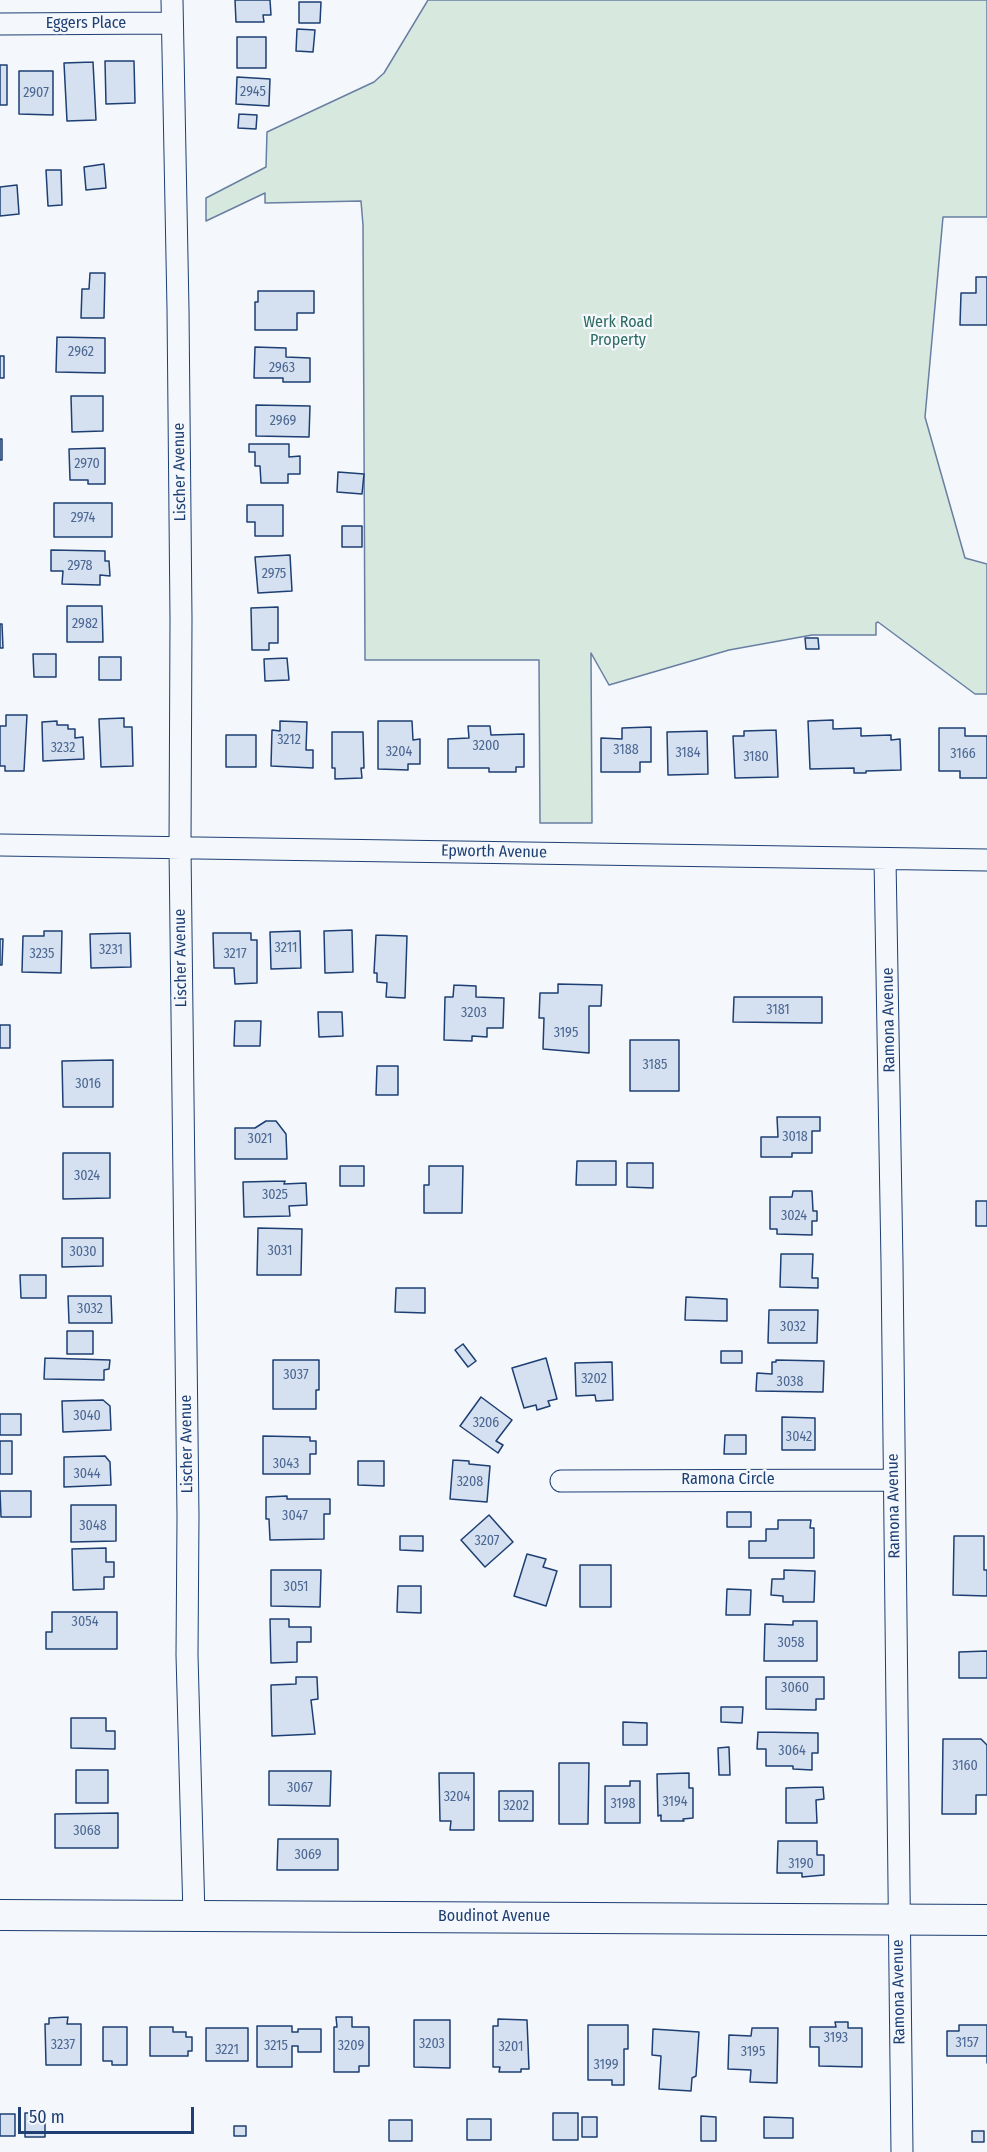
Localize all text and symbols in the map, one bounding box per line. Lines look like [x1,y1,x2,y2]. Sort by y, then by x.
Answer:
street label: Eggers Place [46,14,126,34]
house number: 2945 [240,84,266,100]
house number: 2907 [23,85,49,101]
park label: Werk Road Property [583,313,653,351]
house number: 2962 [68,344,94,360]
house number: 2963 [269,360,295,376]
house number: 2969 [270,413,296,429]
street label: Lischer Avenue [170,423,190,521]
house number: 2970 [74,456,100,472]
house number: 2974 [71,510,95,526]
house number: 2978 [67,558,93,574]
house number: 2975 [262,566,286,582]
house number: 2982 [72,616,98,632]
house number: 3212 [277,732,301,748]
house number: 3200 [473,738,499,754]
house number: 3232 [51,740,75,756]
house number: 3188 [613,742,639,758]
house number: 3204 [386,744,412,760]
house number: 3184 [675,745,701,761]
house number: 3166 [950,746,976,762]
house number: 3180 [743,749,769,765]
street label: Epworth Avenue [441,841,547,863]
street label: Lischer Avenue [171,909,191,1007]
house number: 3211 [275,940,297,956]
house number: 3231 [99,942,123,958]
house number: 3235 [29,946,55,962]
house number: 3217 [223,946,247,962]
street label: Ramona Avenue [878,967,900,1073]
house number: 3181 [766,1002,790,1018]
house number: 3203 [461,1005,487,1021]
house number: 3195 [554,1025,578,1041]
house number: 3185 [643,1057,667,1073]
house number: 3016 [75,1076,101,1092]
house number: 3018 [782,1129,808,1145]
house number: 3021 [248,1131,272,1147]
house number: 3024 [74,1168,100,1184]
house number: 3025 [262,1187,288,1203]
house number: 3024 [781,1208,807,1224]
house number: 3031 [268,1243,292,1259]
house number: 3030 [69,1244,97,1260]
house number: 3032 [77,1301,103,1317]
house number: 3032 [780,1319,806,1335]
house number: 3037 [283,1367,309,1383]
house number: 3202 [581,1371,607,1387]
house number: 3038 [777,1374,803,1390]
street label: Lischer Avenue [177,1395,197,1493]
house number: 3040 [73,1408,101,1424]
house number: 3206 [473,1415,499,1431]
house number: 3042 [786,1429,812,1445]
street label: Ramona Avenue [883,1453,905,1559]
house number: 3043 [273,1456,299,1472]
house number: 3044 [73,1466,101,1482]
street label: Ramona Circle [681,1470,775,1490]
house number: 3208 [457,1474,483,1490]
house number: 3047 [282,1508,308,1524]
house number: 3048 [79,1518,107,1534]
house number: 3207 [474,1533,500,1549]
house number: 3051 [284,1579,308,1595]
house number: 3054 [72,1614,98,1630]
house number: 3058 [777,1635,805,1651]
house number: 3060 [781,1680,809,1696]
house number: 3064 [778,1743,806,1759]
house number: 3160 [952,1758,978,1774]
house number: 3067 [287,1780,313,1796]
house number: 3204 [444,1789,470,1805]
house number: 3194 [663,1794,687,1810]
house number: 3198 [610,1796,636,1812]
house number: 3202 [503,1798,529,1814]
house number: 3068 [73,1823,101,1839]
house number: 3069 [294,1847,322,1863]
house number: 3190 [788,1856,814,1872]
street label: Boudinot Avenue [438,1907,550,1927]
street label: Ramona Avenue [888,1939,910,2045]
house number: 3193 [824,2030,848,2046]
house number: 3157 [955,2035,979,2051]
house number: 3203 [419,2036,445,2052]
house number: 3237 [51,2037,75,2053]
house number: 3215 [264,2038,288,2054]
house number: 3209 [338,2038,364,2054]
house number: 3201 [499,2039,523,2055]
house number: 3221 [215,2042,239,2058]
house number: 3195 [741,2044,765,2060]
house number: 3199 [593,2057,619,2073]
scale bar [21,2095,196,2133]
text: 50 m [29,2106,65,2128]

